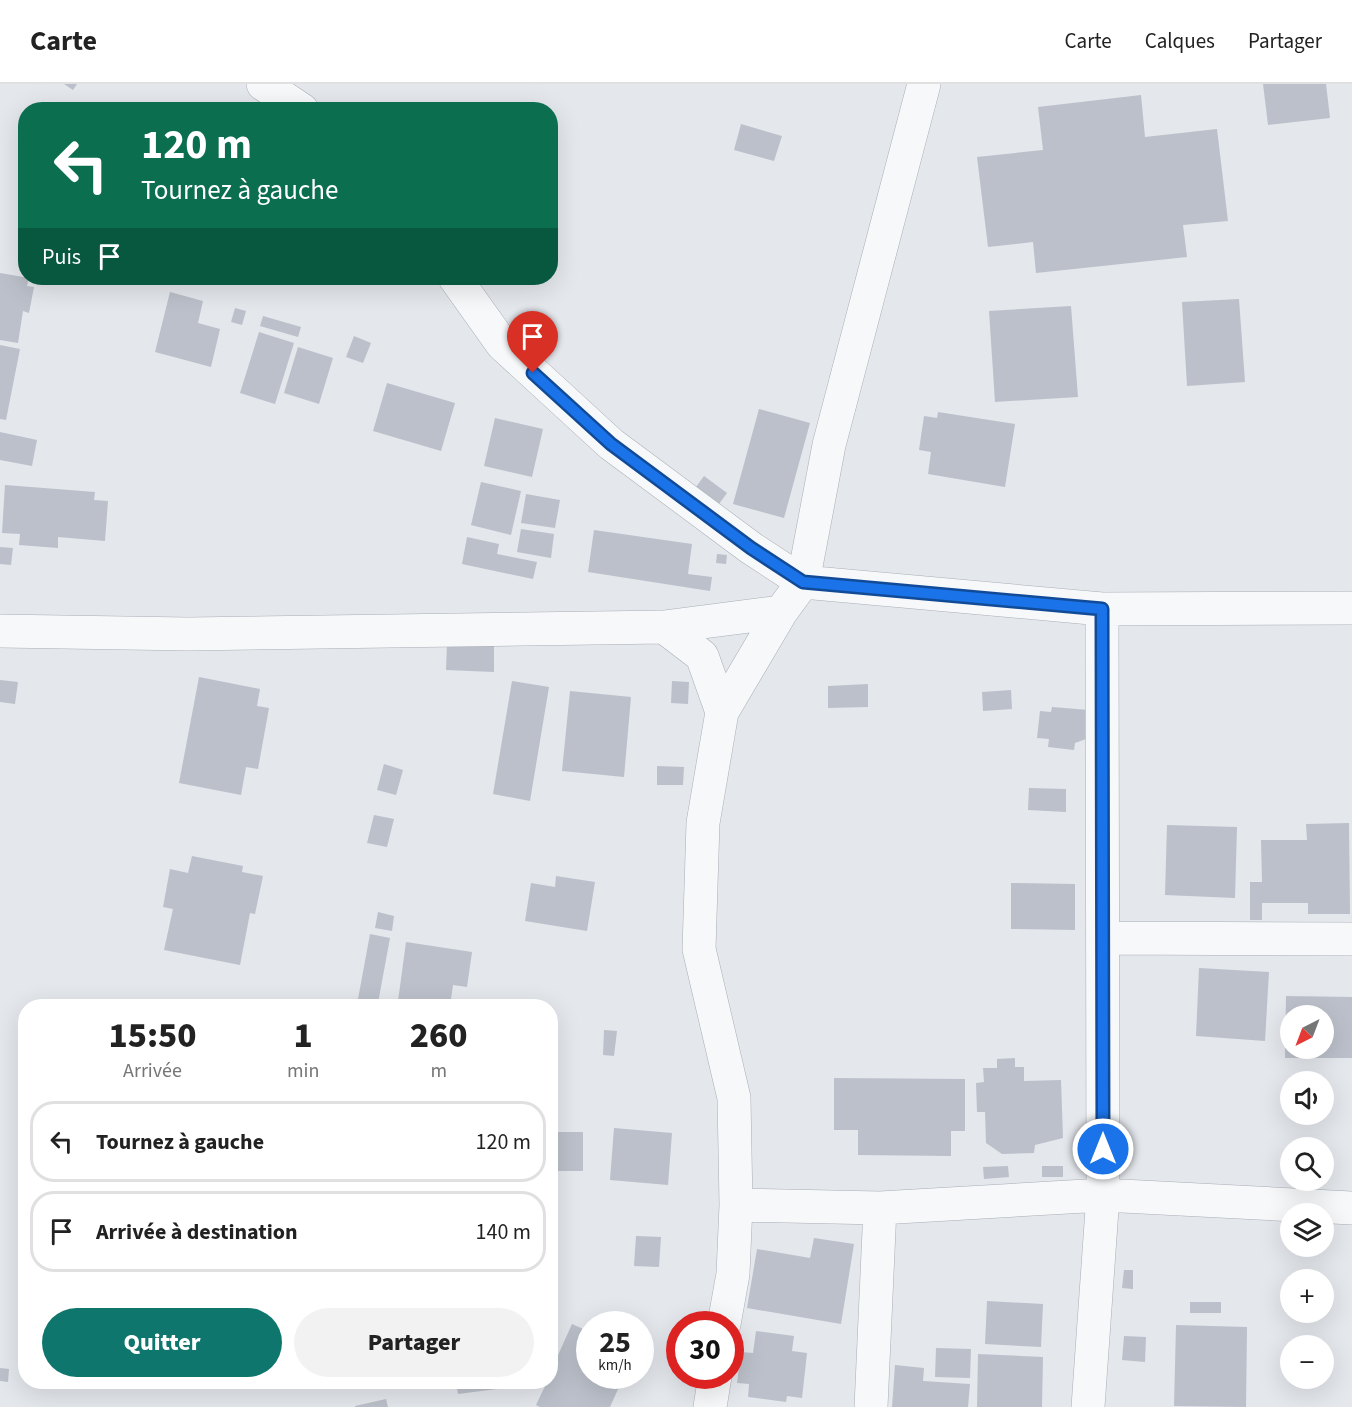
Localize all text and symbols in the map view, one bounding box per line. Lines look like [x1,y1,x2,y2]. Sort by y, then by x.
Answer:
text: Carte [30,21,97,61]
text: Carte [1065,26,1112,56]
text: Calques [1145,26,1215,56]
text: Partager [1248,26,1322,56]
text: 120 m [141,115,252,175]
icon: left [42,126,120,204]
text: Tournez à gauche [141,171,338,210]
icon: arrive [93,240,126,273]
text: Puis [42,241,81,273]
pin [507,311,558,373]
icon: arrive [516,320,549,353]
north arrow [1280,1005,1334,1059]
map controls [1280,1005,1334,1389]
text: 15:50 [108,1010,197,1061]
text: 1 [294,1010,313,1061]
text: 260 [410,1010,468,1061]
text: Arrivée [123,1057,182,1085]
text: min [287,1057,319,1085]
text: m [430,1057,447,1085]
button: sound [1280,1071,1334,1125]
position arrow [1071,1117,1135,1181]
icon: left [45,1125,78,1158]
text: Tournez à gauche [96,1126,264,1158]
text: 120 m [476,1126,531,1158]
button: search [1280,1137,1334,1191]
button: layers [1280,1203,1334,1257]
icon: arrive [45,1215,78,1248]
text: Arrivée à destination [96,1216,298,1248]
text: 140 m [476,1216,531,1248]
button: + [1280,1269,1334,1323]
button: Quitter [42,1308,282,1377]
button: Partager [294,1308,534,1377]
speed limit sign: 30 [666,1311,744,1389]
text: 25 [599,1321,631,1364]
button: − [1280,1335,1334,1389]
text: km/h [598,1355,632,1376]

